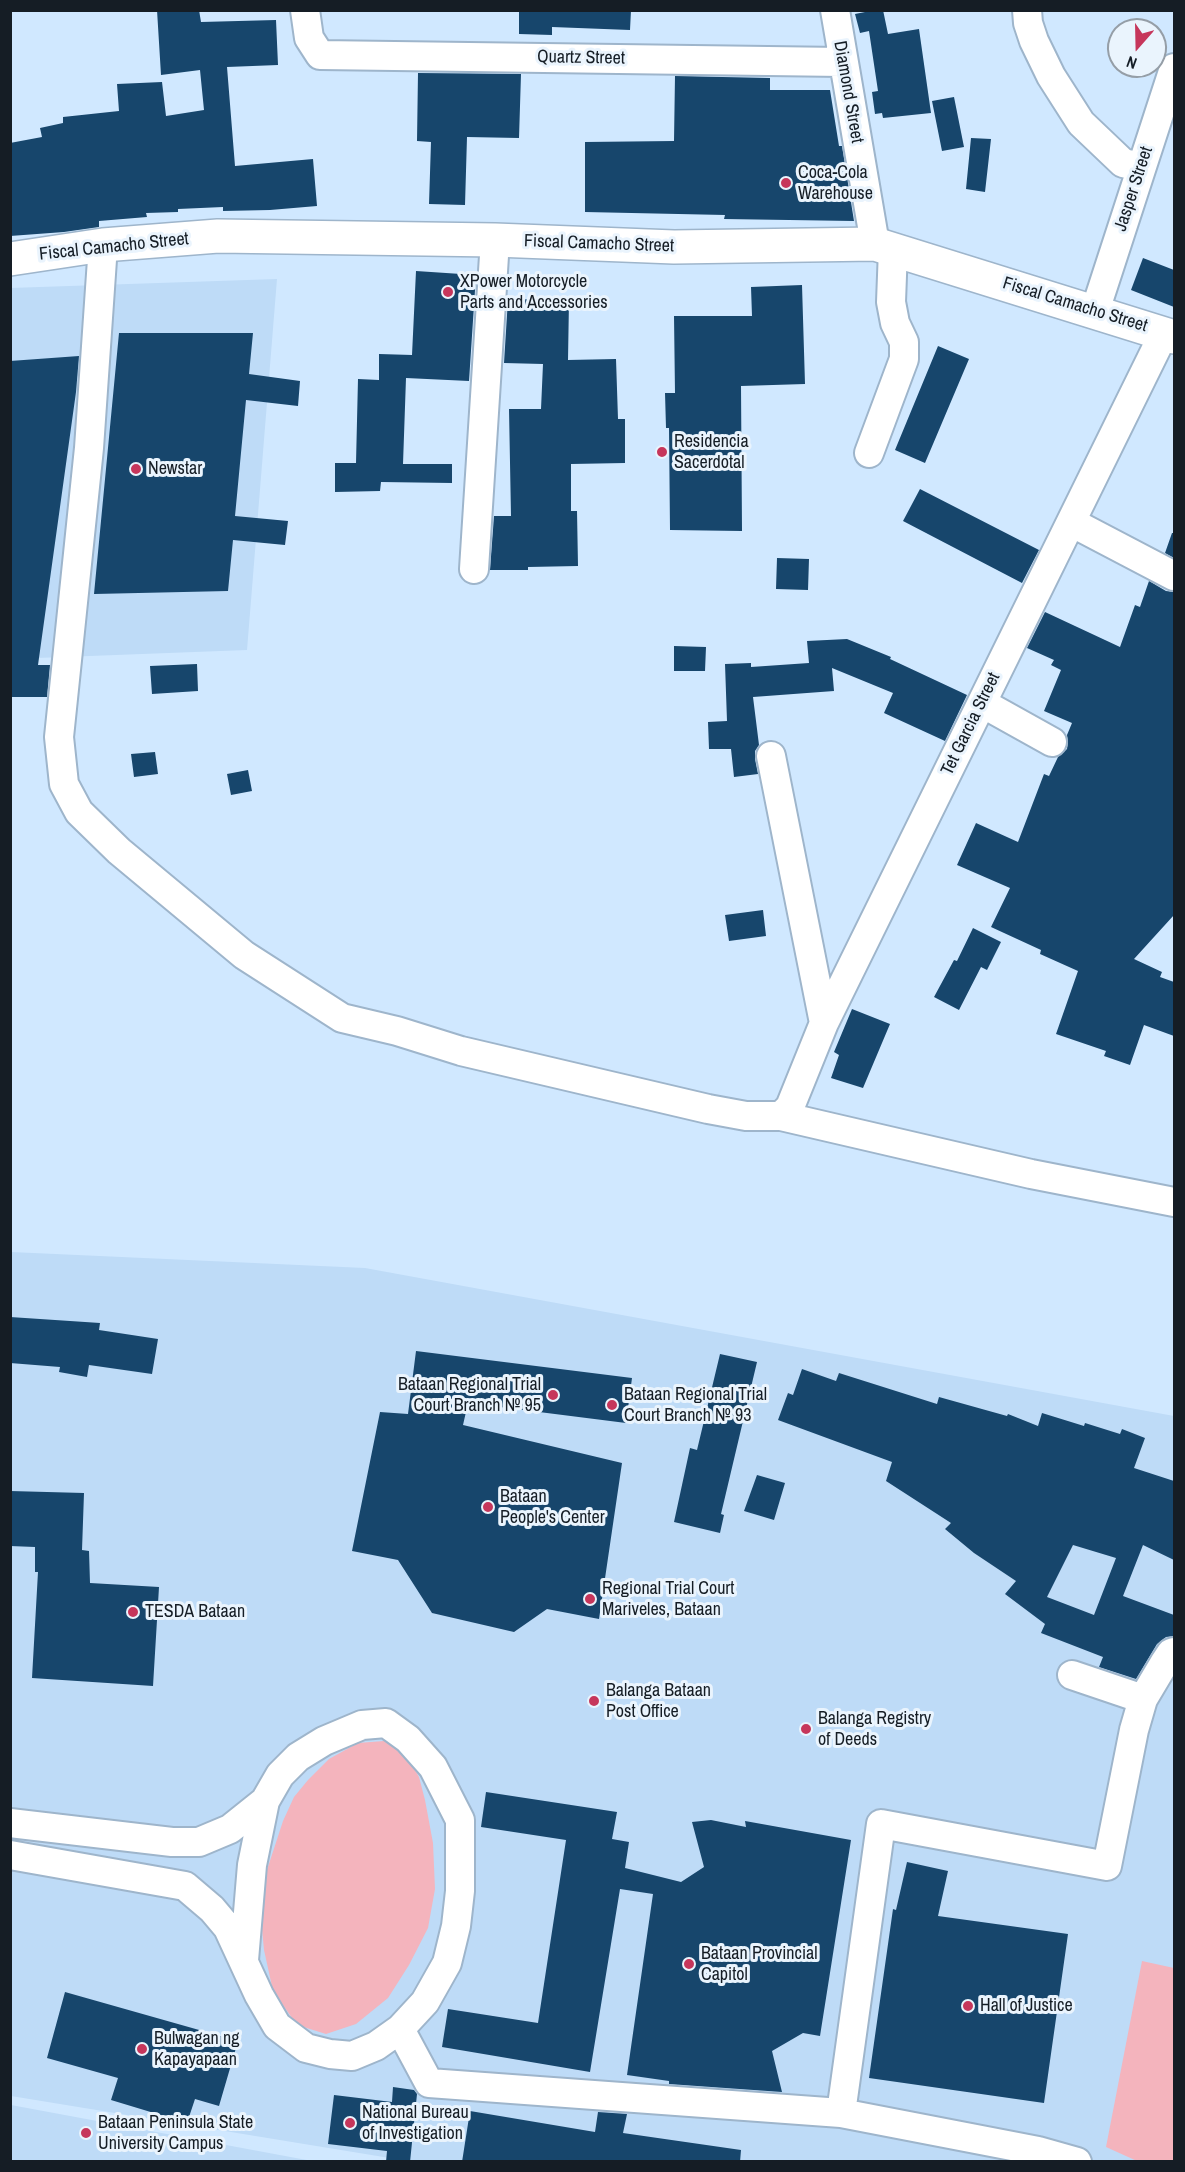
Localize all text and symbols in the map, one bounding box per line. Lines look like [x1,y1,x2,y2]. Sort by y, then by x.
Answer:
north arrow [1107,18,1167,78]
street label: Diamond Street [828,39,868,145]
street label: Quartz Street [537,46,625,70]
text: N [1123,51,1140,75]
street label: Jasper Street [1110,144,1158,234]
place label: Coca-Cola Warehouse [798,162,873,204]
marker: Coca-Cola Warehouse [779,176,793,190]
street label: Fiscal Camacho Street [38,228,190,266]
street label: Fiscal Camacho Street [524,231,674,257]
place label: XPower Motorcycle Parts and Accessories [460,271,608,314]
street label: Fiscal Camacho Street [1000,273,1150,337]
marker: XPower Motorcycle Parts and Accessories [441,285,455,299]
place label: Residencia Sacerdotal [674,431,749,474]
marker: Residencia Sacerdotal [655,445,669,459]
place label: Newstar [148,458,202,480]
marker: Newstar [129,462,143,476]
street label: Tet Garcia Street [937,669,1005,779]
place label: Bataan Regional Trial Court Branch № 95 [398,1374,541,1416]
place label: Bataan Regional Trial Court Branch № 93 [624,1384,767,1426]
marker: Bataan Regional Trial Court Branch № 95 [546,1388,560,1402]
marker: Bataan Regional Trial Court Branch № 93 [605,1398,619,1412]
place label: Bataan People's Center [500,1486,605,1528]
marker: Bataan People's Center [481,1500,495,1514]
place label: Regional Trial Court Mariveles, Bataan [602,1578,734,1620]
marker: Regional Trial Court Mariveles, Bataan [583,1592,597,1606]
place label: TESDA Bataan [145,1601,245,1623]
marker: TESDA Bataan [126,1605,140,1619]
place label: Balanga Bataan Post Office [606,1680,711,1722]
marker: Balanga Bataan Post Office [587,1694,601,1708]
place label: Balanga Registry of Deeds [818,1708,931,1750]
marker: Balanga Registry of Deeds [799,1722,813,1736]
place label: Bataan Provincial Capitol [701,1943,818,1986]
marker: Bataan Provincial Capitol [682,1957,696,1971]
place label: Hall of Justice [980,1995,1073,2017]
marker: Hall of Justice [961,1999,975,2013]
place label: Bulwagan ng Kapayapaan [154,2028,239,2070]
marker: Bulwagan ng Kapayapaan [135,2042,149,2056]
place label: National Bureau of Investigation [362,2102,469,2144]
place label: Bataan Peninsula State University Campus [98,2112,253,2154]
marker: National Bureau of Investigation [343,2116,357,2130]
marker: Bataan Peninsula State University Campus [79,2126,93,2140]

